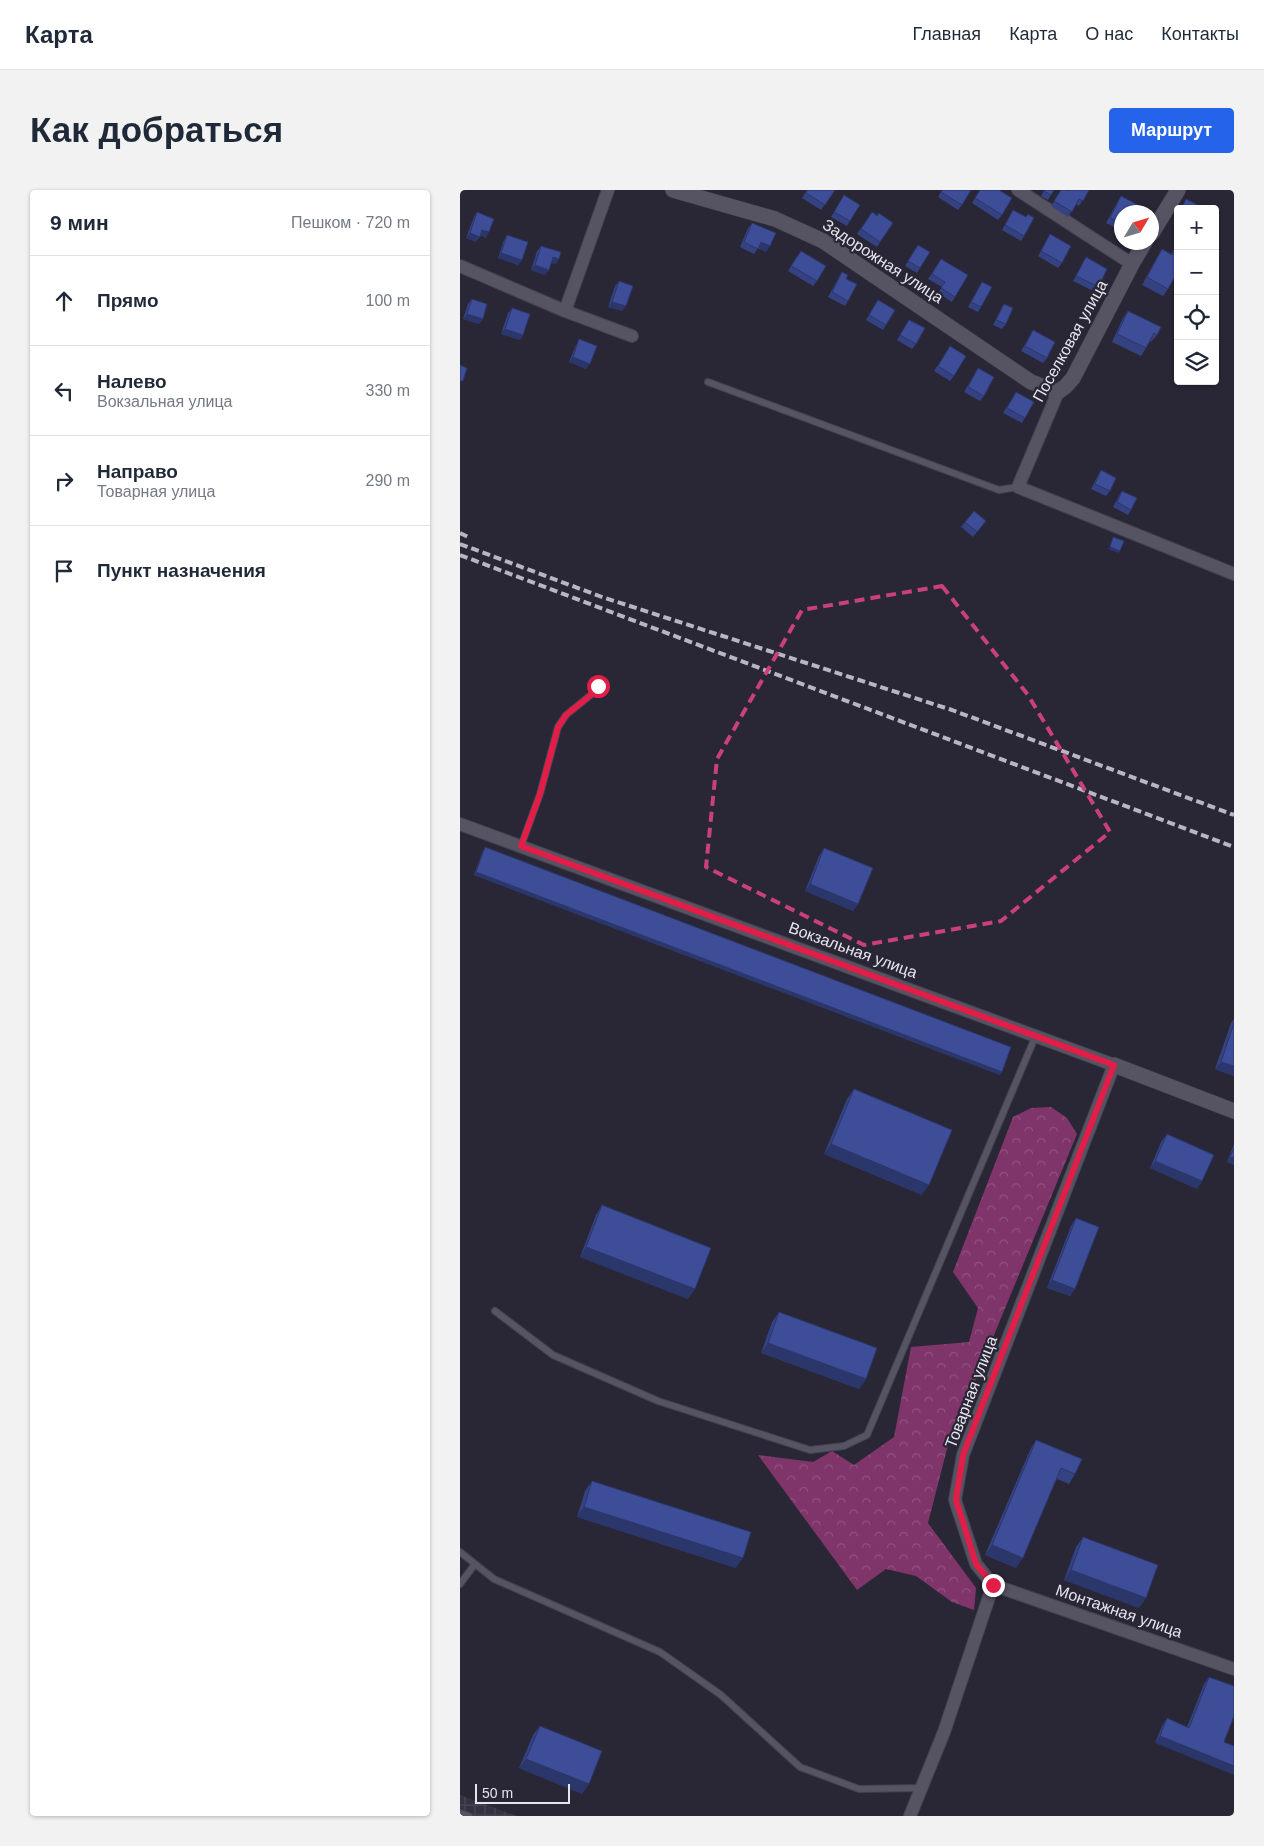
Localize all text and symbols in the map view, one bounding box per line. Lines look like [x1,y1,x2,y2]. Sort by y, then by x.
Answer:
text: Карта [25,21,93,48]
text: Главная [913,24,981,44]
text: Карта [1009,24,1057,44]
text: О нас [1085,24,1133,44]
text: Контакты [1161,24,1239,44]
button: Маршрут [1109,108,1234,153]
text: Как добраться [30,110,283,149]
north arrow [1114,205,1159,250]
map controls [1174,205,1219,385]
button: + [1174,205,1219,250]
text: 9 мин [50,211,109,234]
text: Пешком · 720 m [291,214,410,231]
street label: Задорожная улица [820,216,946,306]
button: − [1174,250,1219,295]
street label: Поселковая улица [1029,277,1111,405]
icon: ahead [50,287,78,315]
text: Прямо [97,290,159,311]
text: 100 m [366,292,410,309]
button: locate [1174,295,1219,340]
button: layers [1174,340,1219,385]
text: Налево [97,371,167,392]
icon: left [50,377,78,405]
text: 330 m [366,382,410,399]
text: Вокзальная улица [97,393,232,410]
text: Направо [97,461,178,482]
icon: right [50,467,78,495]
text: 290 m [366,472,410,489]
text: Товарная улица [97,483,215,500]
icon: arrive [50,557,78,585]
text: Пункт назначения [97,560,266,581]
route start [587,675,610,698]
street label: Вокзальная улица [786,919,920,981]
street label: Товарная улица [942,1334,1000,1450]
route end [982,1574,1005,1597]
street label: Монтажная улица [1053,1581,1185,1641]
scale bar [475,1781,570,1804]
text: 50 m [482,1785,513,1801]

